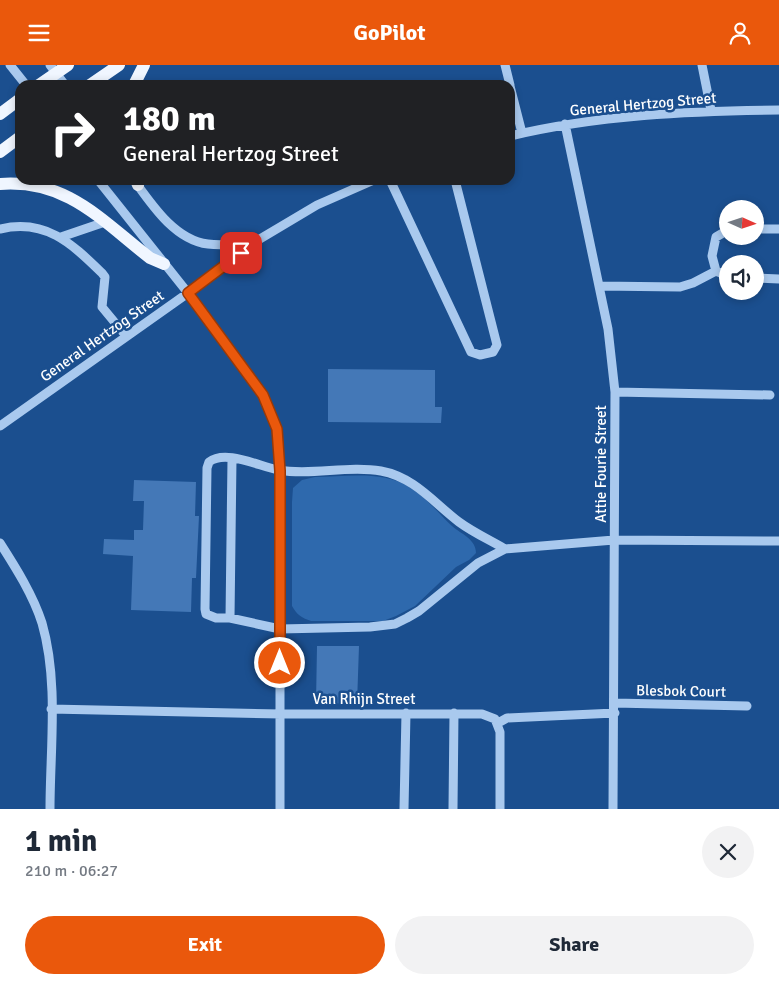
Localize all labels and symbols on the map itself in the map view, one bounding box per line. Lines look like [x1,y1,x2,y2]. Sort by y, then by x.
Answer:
street label: General Hertzog Street [569,89,717,119]
north arrow [719,200,764,245]
pin [220,232,262,274]
street label: General Hertzog Street [37,286,167,386]
street label: Attie Fourie Street [592,405,610,523]
position arrow [253,636,305,688]
street label: Blesbok Court [636,681,726,701]
street label: Van Rhijn Street [312,690,416,708]

